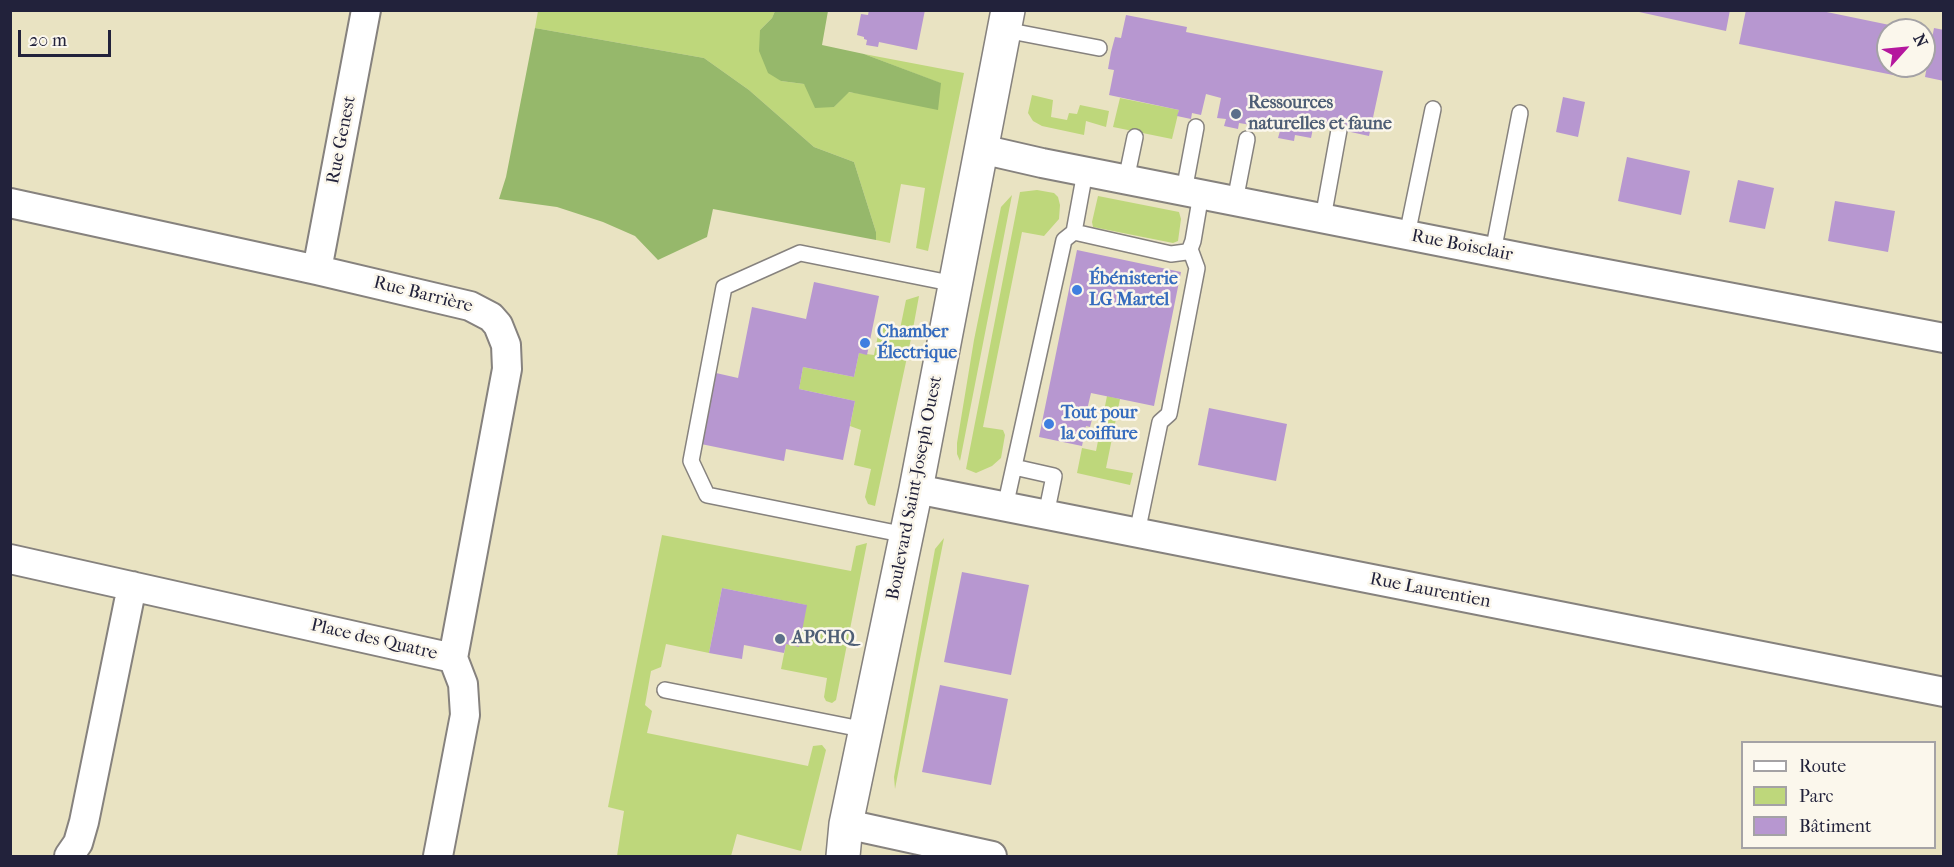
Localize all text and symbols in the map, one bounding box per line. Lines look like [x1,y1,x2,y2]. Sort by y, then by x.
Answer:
scale bar [21,18,114,56]
north arrow [1876,18,1936,78]
text: 20 m [29,30,67,51]
text: N [1909,31,1932,50]
place label: Ressources naturelles et faune [1248,93,1392,136]
street label: Rue Genest [323,94,361,186]
marker: Ressources naturelles et faune [1229,107,1243,121]
street label: Rue Boisclair [1410,226,1514,266]
place label: Ébénisterie LG Martel [1089,269,1178,312]
street label: Rue Barrière [371,272,475,318]
marker: Ébénisterie LG Martel [1070,283,1084,297]
place label: Chamber Électrique [877,322,957,364]
marker: Chamber Électrique [858,336,872,350]
street label: Boulevard Saint-Joseph Ouest [883,374,947,602]
place label: Tout pour la coiffure [1061,403,1138,446]
marker: Tout pour la coiffure [1042,417,1056,431]
street label: Rue Laurentien [1368,569,1492,613]
street label: Place des Quatre [309,615,439,665]
place label: APCHQ [792,628,855,650]
marker: APCHQ [773,632,787,646]
legend [1741,741,1936,849]
text: Route [1799,756,1846,777]
text: Parc [1799,786,1834,807]
text: Bâtiment [1799,816,1871,837]

